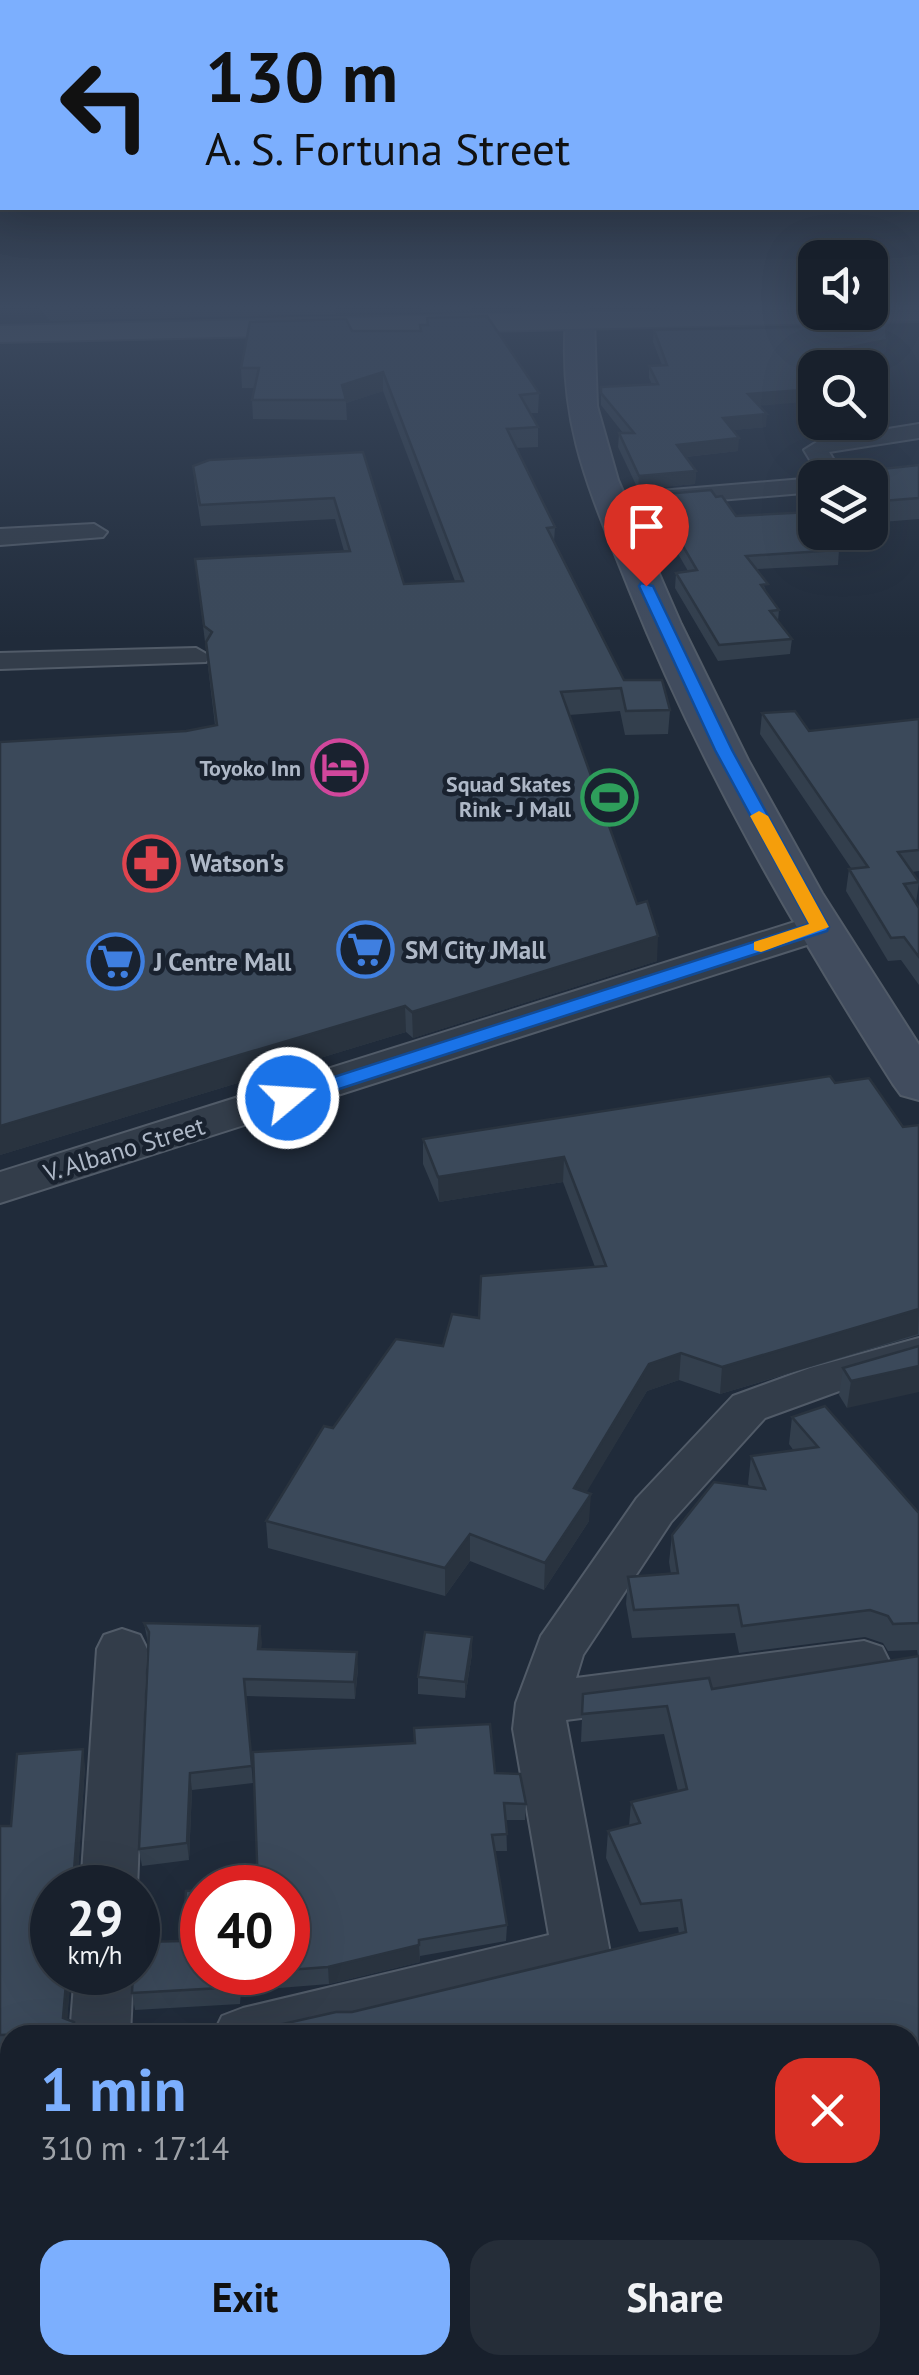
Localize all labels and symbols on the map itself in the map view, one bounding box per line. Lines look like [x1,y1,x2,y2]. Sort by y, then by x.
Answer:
pin [604,484,689,587]
hotel icon: Toyoko Inn [310,738,370,798]
place label: Toyoko Inn [199,754,301,782]
sports icon: Squad Skates Rink - J Mall [580,767,640,827]
place label: Squad Skates Rink - J Mall [446,770,572,823]
pharmacy icon: Watson's [121,833,181,893]
place label: Watson's [190,847,284,879]
supermarket icon: SM City JMall [336,920,396,980]
supermarket icon: J Centre Mall [85,932,145,992]
place label: SM City JMall [405,934,547,966]
place label: J Centre Mall [153,946,292,978]
position arrow [236,1046,340,1150]
street label: V. Albano Street [39,1109,209,1189]
speed limit sign: 40 [180,1865,310,1995]

